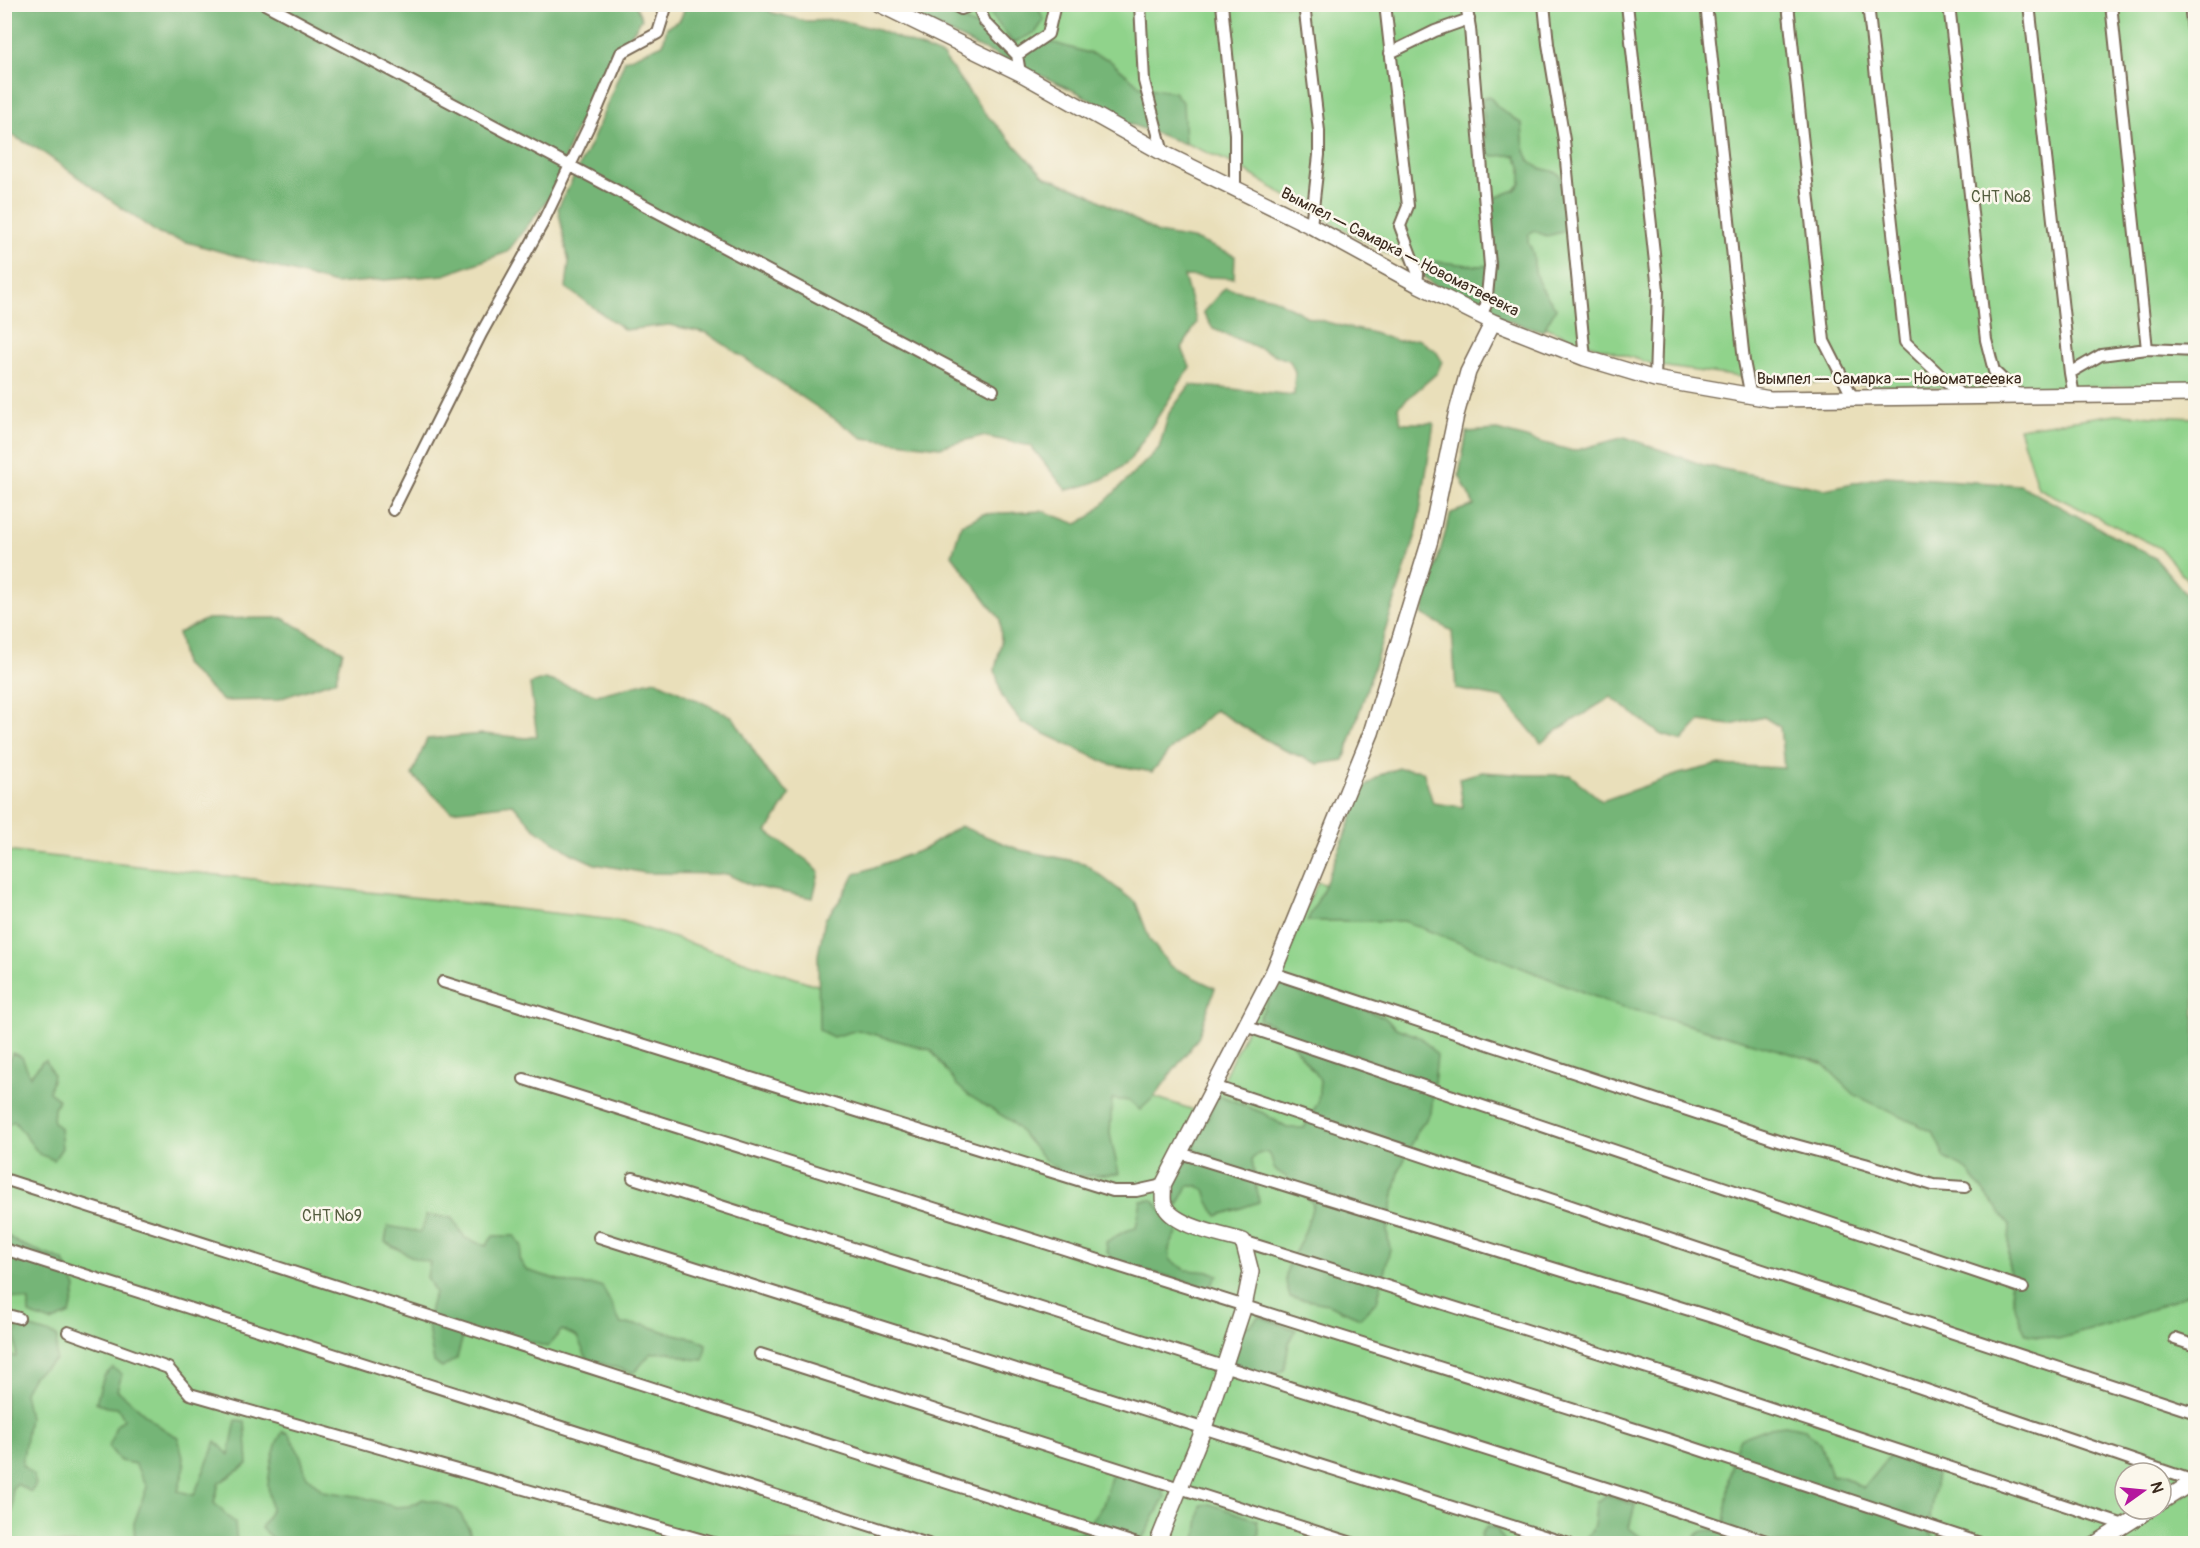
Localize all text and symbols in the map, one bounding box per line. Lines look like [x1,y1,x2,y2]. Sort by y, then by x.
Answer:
street label: Вымпел — Самарка — Новоматвеевка [1278,183,1522,321]
park label: СНТ №8 [1971,187,2031,207]
street label: Вымпел — Самарка — Новоматвеевка [1757,369,2021,389]
park label: СНТ №9 [302,1206,362,1226]
north arrow [2113,1461,2173,1521]
text: N [2145,1480,2168,1495]

